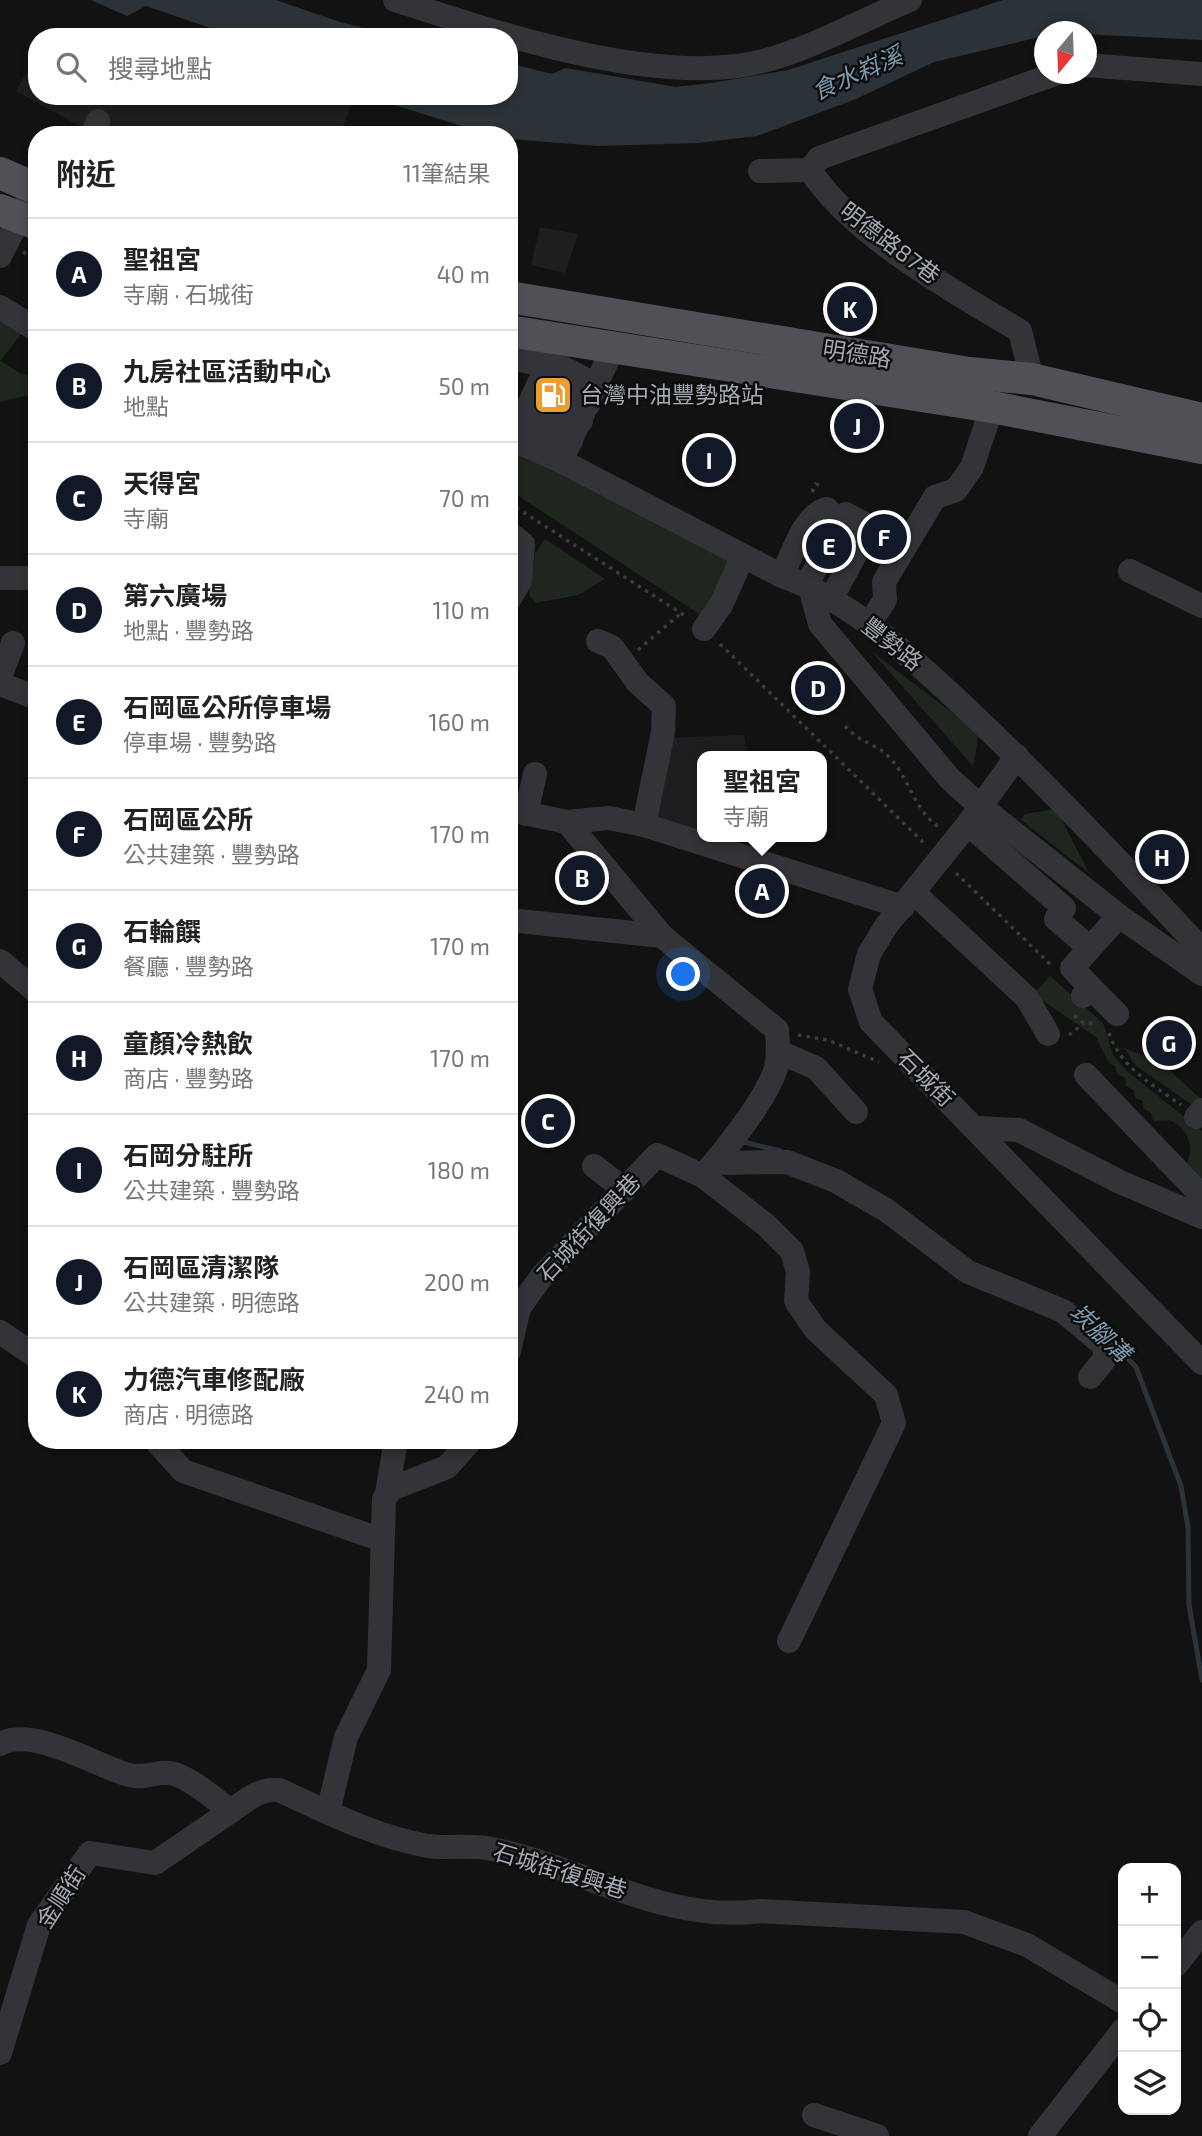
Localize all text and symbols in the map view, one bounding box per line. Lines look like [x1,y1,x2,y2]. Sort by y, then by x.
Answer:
north arrow [1034,21,1097,84]
search box [28,28,518,105]
water label: 食水嵙溪 [807,39,909,105]
icon: search [52,48,90,86]
text: 搜尋地點 [108,52,212,83]
text: 附近 [56,155,116,191]
text: 11筆結果 [403,159,490,187]
street label: 明德路87巷 [835,196,946,289]
text: 聖祖宮 [123,243,201,274]
text: A [71,260,87,288]
text: 40 m [437,260,490,288]
text: 寺廟 · 石城街 [123,280,254,308]
pin: K [827,283,873,335]
street label: 明德路 [821,334,893,372]
text: 九房社區活動中心 [123,355,331,386]
text: B [72,372,86,400]
text: 50 m [439,372,490,400]
fuel station icon: 台灣中油豐勢路站 [532,374,574,416]
place label: 台灣中油豐勢路站 [580,380,764,408]
text: 地點 [123,392,169,420]
pin: J [834,400,880,452]
pin: I [686,434,732,486]
text: 天得宮 [123,467,201,498]
text: C [72,484,86,512]
text: 70 m [439,484,490,512]
text: 寺廟 [123,504,169,532]
pin: F [861,511,907,563]
pin: E [806,520,852,572]
text: 第六廣場 [123,579,227,610]
text: D [71,596,87,624]
text: 110 m [433,596,490,624]
street label: 豐勢路 [857,611,928,675]
text: 地點 · 豐勢路 [123,616,254,644]
pin: D [795,662,841,714]
text: 石岡區公所停車場 [123,691,331,722]
text: E [72,708,86,736]
text: 160 m [429,708,490,736]
text: 停車場 · 豐勢路 [123,728,277,756]
popup [697,751,827,842]
text: 聖祖宮 [723,765,801,796]
text: 寺廟 [723,802,769,830]
text: 石岡區公所 [123,803,253,834]
text: F [73,820,85,848]
text: 170 m [430,820,490,848]
pin: H [1139,831,1185,883]
text: 公共建築 · 豐勢路 [123,840,300,868]
pin: B [559,852,605,904]
pin: A [739,865,785,917]
text: 石輪饌 [123,915,201,946]
text: G [72,932,86,960]
text: 170 m [430,932,490,960]
text: 餐廳 · 豐勢路 [123,952,254,980]
your location [666,957,700,991]
pin: G [1146,1017,1192,1069]
text: 童顏冷熱飲 [123,1027,253,1058]
street label: 石城街 [892,1043,961,1112]
text: H [71,1044,87,1072]
text: 170 m [430,1044,490,1072]
text: 商店 · 豐勢路 [123,1064,254,1092]
pin: C [525,1095,571,1147]
text: 石岡分駐所 [123,1139,253,1170]
text: I [76,1156,82,1184]
text: 180 m [428,1156,490,1184]
street label: 石城街復興巷 [531,1167,646,1287]
text: 公共建築 · 豐勢路 [123,1176,300,1204]
text: 石岡區清潔隊 [123,1251,279,1282]
text: J [75,1268,83,1296]
text: 200 m [424,1268,490,1296]
text: 公共建築 · 明德路 [123,1288,300,1316]
water label: 崁腳溝 [1065,1297,1139,1369]
text: 力德汽車修配廠 [123,1363,305,1394]
text: K [72,1380,86,1408]
text: 240 m [424,1380,490,1408]
text: 商店 · 明德路 [123,1400,254,1428]
street label: 石城街復興巷 [490,1836,630,1904]
street label: 金順街 [30,1860,91,1933]
map controls [1118,1863,1181,2115]
button: + [1118,1863,1181,1926]
button: − [1118,1926,1181,1989]
button: locate [1118,1989,1181,2052]
button: layers [1118,2052,1181,2115]

